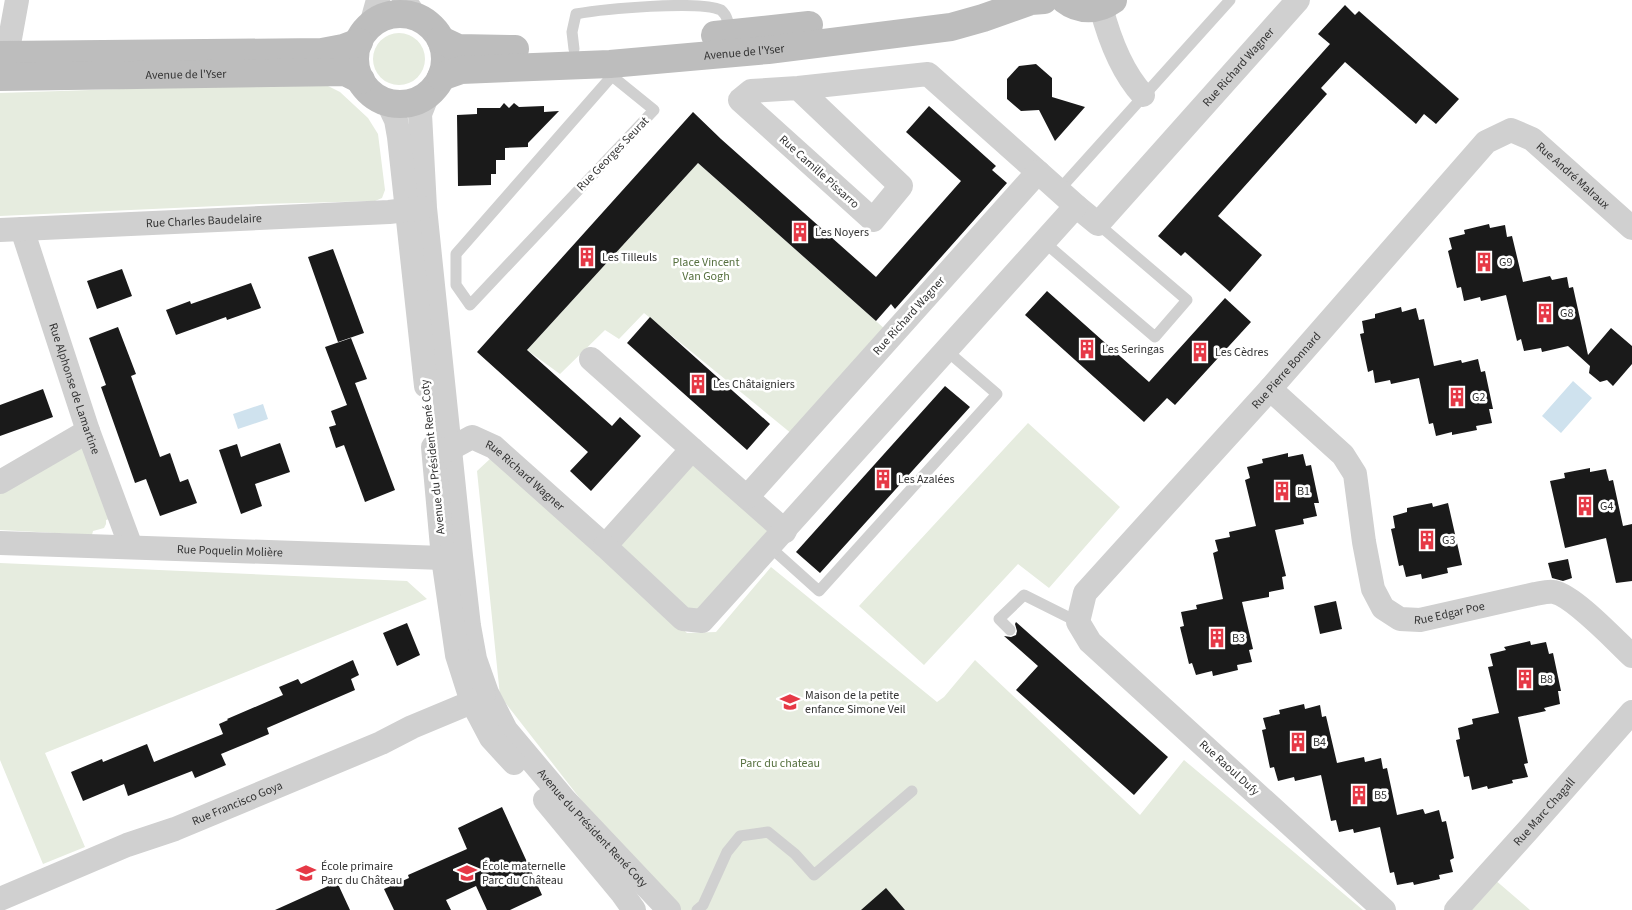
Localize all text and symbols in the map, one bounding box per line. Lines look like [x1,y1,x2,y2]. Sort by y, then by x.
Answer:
street label: Rue Richard Wagner [1198,23,1279,110]
street label: Avenue de l'Yser [703,39,786,64]
street label: Avenue de l'Yser [145,65,227,83]
street label: Rue Georges Seurat [573,113,653,195]
street label: Rue Camille Pissarro [775,131,863,213]
street label: Rue André Malraux [1532,138,1614,213]
street label: Rue Charles Baudelaire [145,209,262,232]
building icon: Les Noyers [789,221,811,243]
place label: Les Noyers [815,224,869,241]
building icon: Les Tilleuls [576,246,598,268]
place label: Les Tilleuls [602,249,657,266]
building icon: G9 [1473,251,1495,273]
park label: Place Vincent Van Gogh [673,254,739,285]
place label: G9 [1499,254,1512,271]
street label: Rue Richard Wagner [869,272,950,359]
building icon: G8 [1534,302,1556,324]
place label: G8 [1560,305,1573,322]
street label: Rue Alphonse de Lamartine [45,321,104,457]
street label: Rue Pierre Bonnard [1247,328,1325,413]
building icon: Les Seringas [1076,338,1098,360]
place label: Les Seringas [1102,341,1164,358]
building icon: Les Cèdres [1189,341,1211,363]
place label: Les Cèdres [1215,344,1269,361]
building icon: Les Châtaigniers [687,373,709,395]
place label: Les Châtaigniers [713,376,795,393]
street label: Avenue du Président René Coty [416,378,450,535]
building icon: G2 [1446,386,1468,408]
place label: G2 [1472,389,1485,406]
street label: Rue Richard Wagner [483,436,569,515]
building icon: Les Azalées [872,468,894,490]
place label: Les Azalées [898,471,954,488]
building icon: B1 [1271,480,1293,502]
place label: B1 [1297,483,1310,500]
building icon: G4 [1574,495,1596,517]
place label: G4 [1600,498,1613,515]
building icon: G3 [1416,529,1438,551]
place label: G3 [1442,532,1455,549]
street label: Rue Poquelin Molière [177,540,283,561]
street label: Rue Edgar Poe [1413,597,1486,629]
building icon: B3 [1206,627,1228,649]
place label: B3 [1232,630,1245,647]
building icon: B8 [1514,668,1536,690]
place label: B8 [1540,671,1553,688]
place label: Maison de la petite enfance Simone Veil [805,687,906,718]
school or university icon: Maison de la petite enfance Simone Veil [779,691,801,713]
building icon: B4 [1287,731,1309,753]
place label: B4 [1313,734,1326,751]
street label: Rue Raoul Dufy [1195,736,1263,800]
park label: Parc du chateau [740,755,820,772]
street label: Avenue du Président René Coty [534,765,652,891]
street label: Rue Marc Chagall [1509,774,1579,850]
street label: Rue Francisco Goya [189,777,285,830]
building icon: B5 [1348,784,1370,806]
place label: B5 [1374,787,1387,804]
place label: École primaire Parc du Château [321,858,402,889]
place label: École maternelle Parc du Château [482,858,566,889]
school or university icon: École primaire Parc du Château [295,862,317,884]
school or university icon: École maternelle Parc du Château [456,862,478,884]

